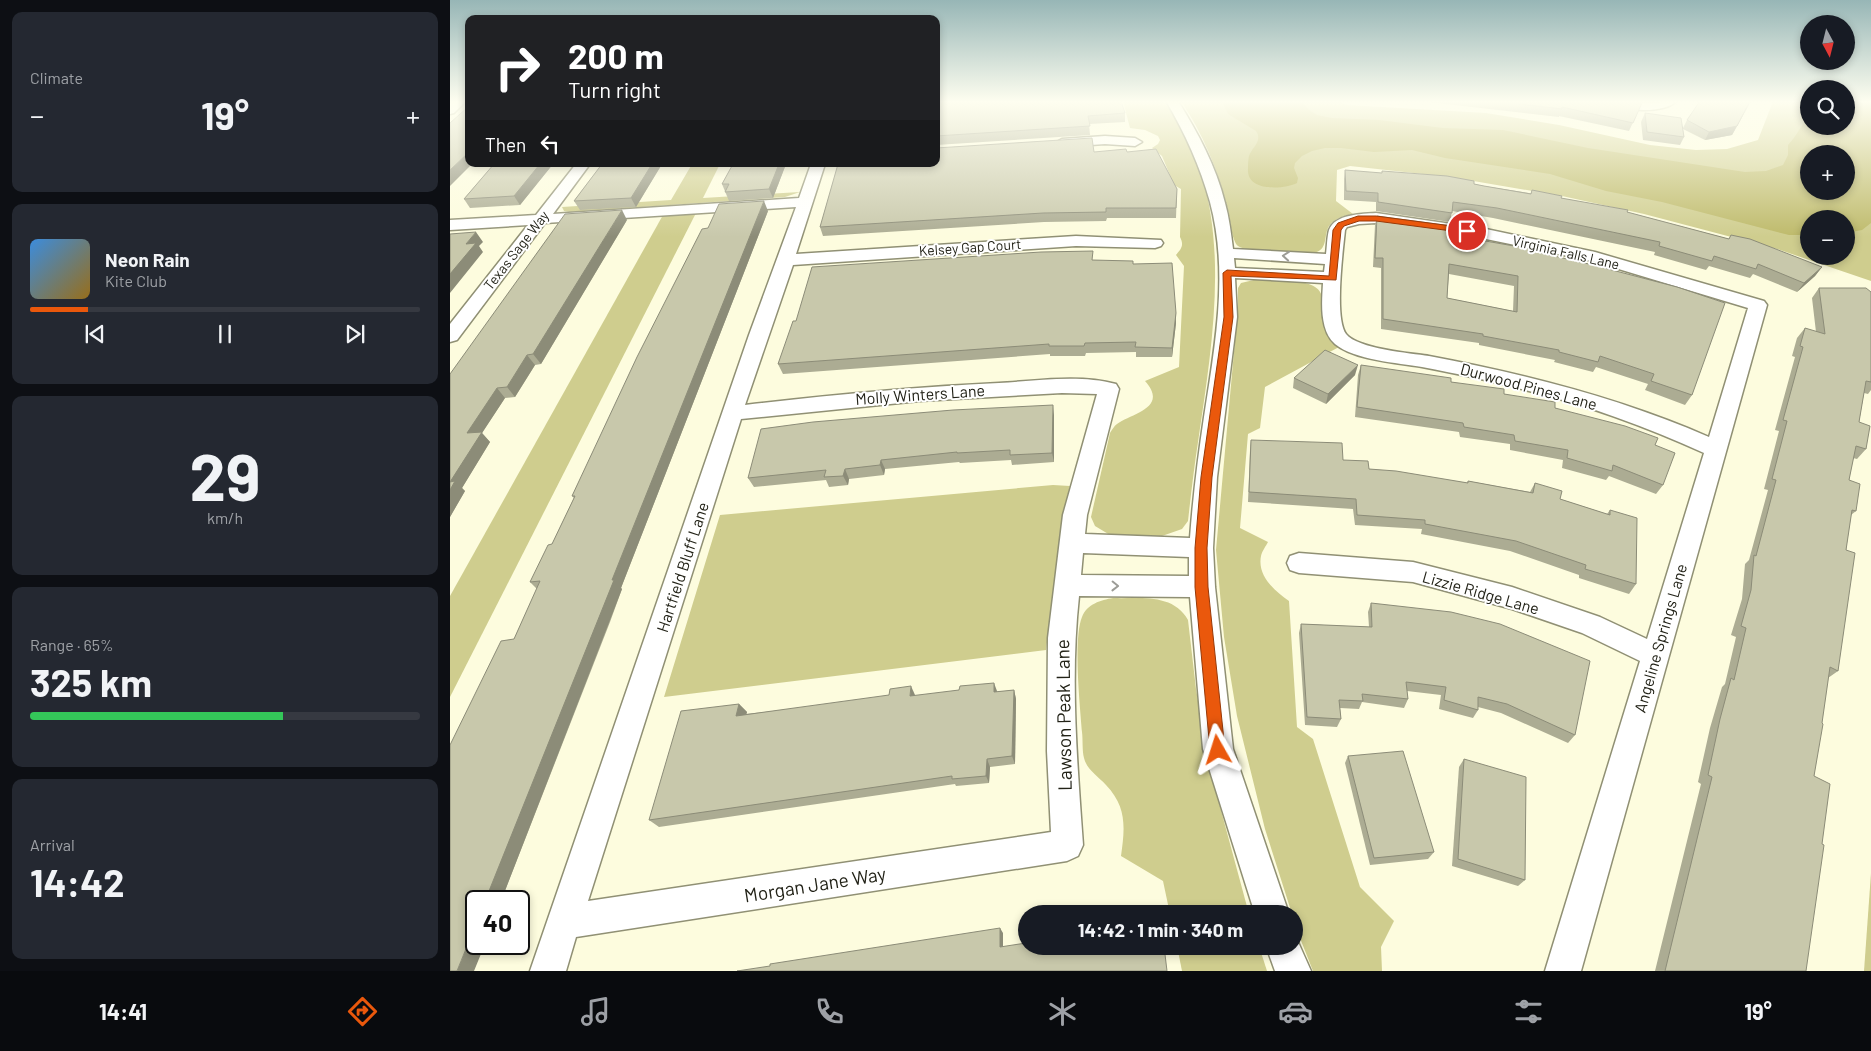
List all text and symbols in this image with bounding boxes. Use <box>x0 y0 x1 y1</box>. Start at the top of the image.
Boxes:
north arrow <box>1800 15 1855 70</box>
map controls <box>1800 15 1855 265</box>
text: 200 m <box>568 34 664 76</box>
icon: right <box>485 35 550 100</box>
text: Climate <box>30 68 83 87</box>
text: Turn right <box>568 76 661 102</box>
button: search <box>1800 80 1855 135</box>
text: 19° <box>201 92 249 138</box>
text: − <box>30 98 44 132</box>
text: + <box>406 98 420 132</box>
icon: left <box>536 130 564 158</box>
text: Then <box>485 133 526 156</box>
button: + <box>1800 145 1855 200</box>
street label: Texas Sage Way <box>480 207 553 293</box>
pin <box>1446 210 1488 252</box>
button: − <box>1800 210 1855 265</box>
icon: arrive <box>1453 217 1481 245</box>
street label: Virginia Falls Lane <box>1511 231 1621 273</box>
street label: Kelsey Gap Court <box>918 235 1022 259</box>
text: Neon Rain <box>105 248 190 271</box>
one-way arrow <box>1282 251 1290 262</box>
text: Kite Club <box>105 271 167 290</box>
icon: previous <box>81 320 109 348</box>
icon: pause <box>211 320 239 348</box>
icon: next <box>341 320 369 348</box>
street label: Durwood Pines Lane <box>1459 359 1599 413</box>
street label: Molly Winters Lane <box>855 380 985 408</box>
text: 29 <box>190 436 260 514</box>
street label: Hartfield Bluff Lane <box>652 500 712 634</box>
text: km/h <box>207 508 243 527</box>
street label: Angeline Springs Lane <box>1630 561 1690 715</box>
street label: Lizzie Ridge Lane <box>1421 566 1541 618</box>
one-way arrow <box>1111 581 1119 591</box>
text: Range · 65% <box>30 635 113 654</box>
street label: Lawson Peak Lane <box>1050 639 1076 791</box>
text: 325 km <box>30 659 152 705</box>
position arrow <box>1191 723 1243 775</box>
text: Arrival <box>30 835 75 854</box>
text: 14:42 <box>30 859 125 905</box>
street label: Morgan Jane Way <box>742 861 888 907</box>
speed limit sign: 40 <box>465 890 530 955</box>
text: 14:42 · 1 min · 340 m <box>1078 918 1243 941</box>
icon: directions <box>345 994 380 1029</box>
icon: music <box>578 994 613 1029</box>
icon: phone <box>812 994 847 1029</box>
icon: climate <box>1045 994 1080 1029</box>
icon: car <box>1278 994 1313 1029</box>
icon: filters <box>1511 994 1546 1029</box>
text: 14:41 <box>99 998 147 1024</box>
text: 19° <box>1744 998 1772 1024</box>

